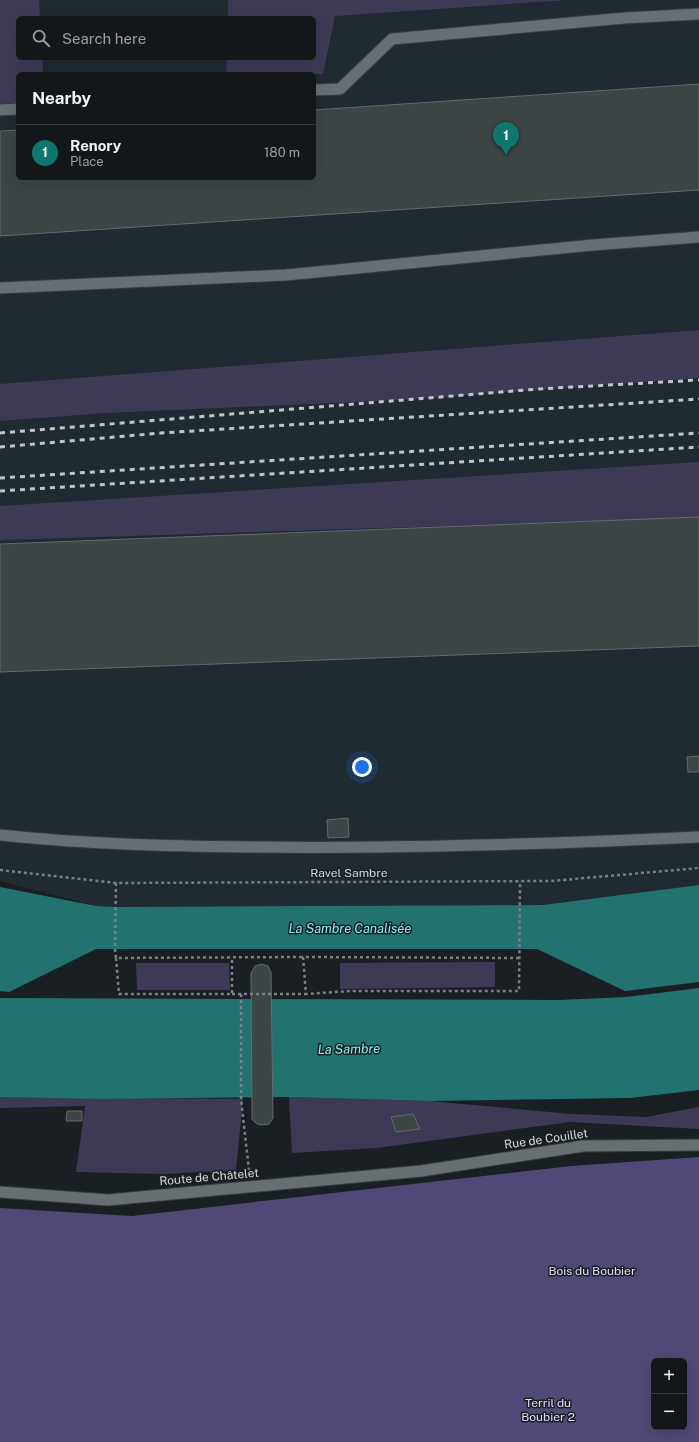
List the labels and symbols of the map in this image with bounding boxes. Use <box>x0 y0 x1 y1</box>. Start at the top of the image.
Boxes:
pin: 1 <box>493 122 519 155</box>
your location <box>352 757 372 777</box>
street label: Ravel Sambre <box>310 866 388 880</box>
water label: La Sambre Canalisée <box>289 921 411 936</box>
water label: La Sambre <box>318 1041 380 1057</box>
street label: Rue de Couillet <box>503 1126 589 1152</box>
street label: Route de Châtelet <box>159 1166 260 1188</box>
park label: Bois du Boubier <box>548 1264 636 1278</box>
park label: Terril du Boubier 2 <box>521 1396 575 1424</box>

